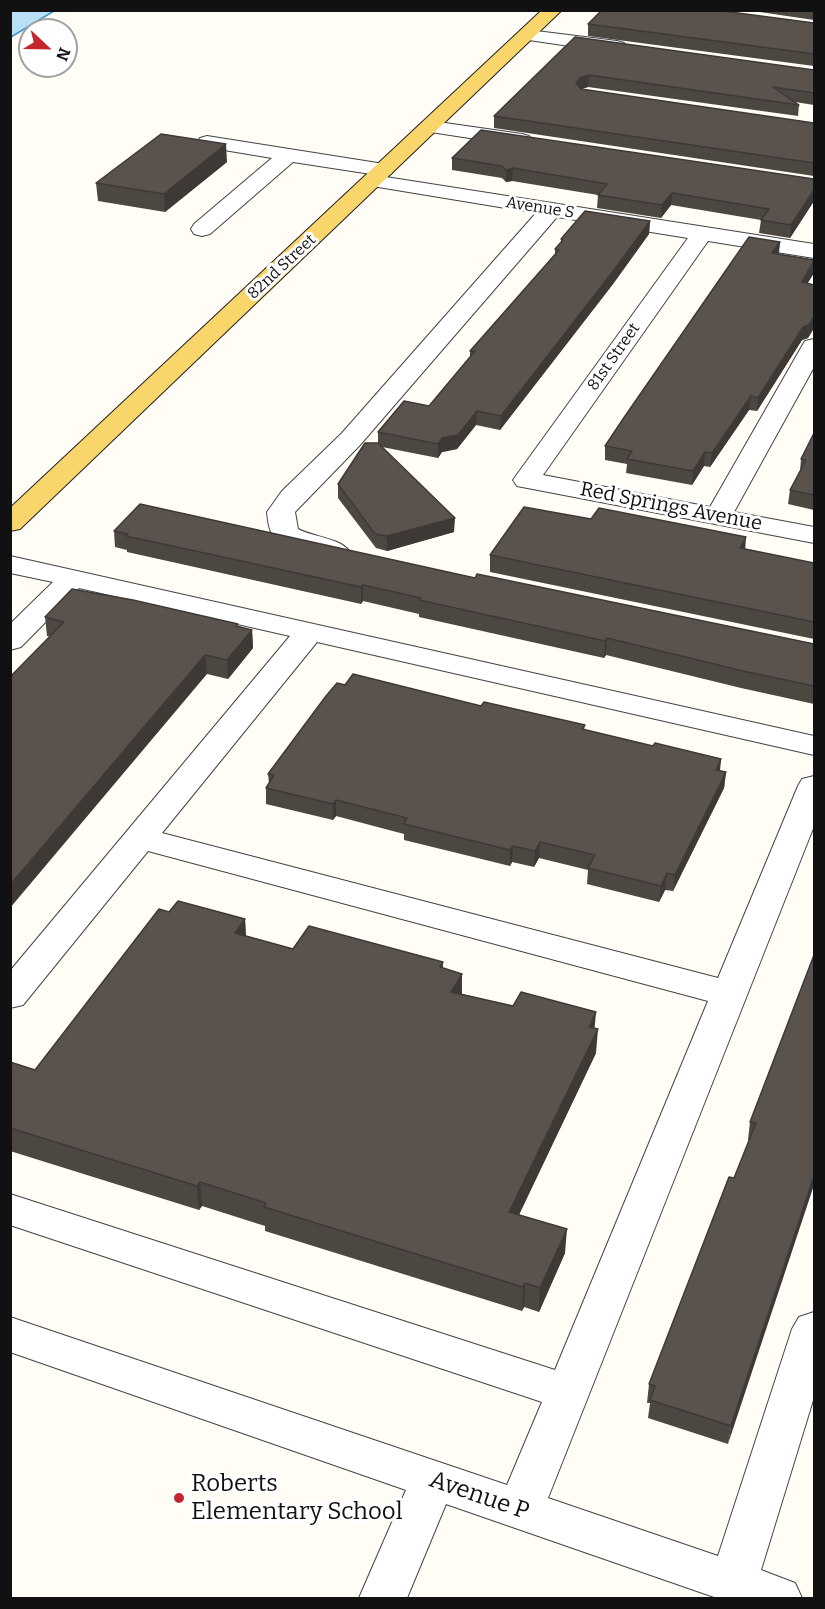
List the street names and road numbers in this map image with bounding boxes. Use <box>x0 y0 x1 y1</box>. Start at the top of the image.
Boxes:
street label: Avenue S <box>504 193 576 223</box>
street label: 82nd Street <box>244 231 320 303</box>
street label: 81st Street <box>584 320 644 394</box>
street label: Red Springs Avenue <box>578 478 764 536</box>
street label: Avenue P <box>425 1466 533 1526</box>

